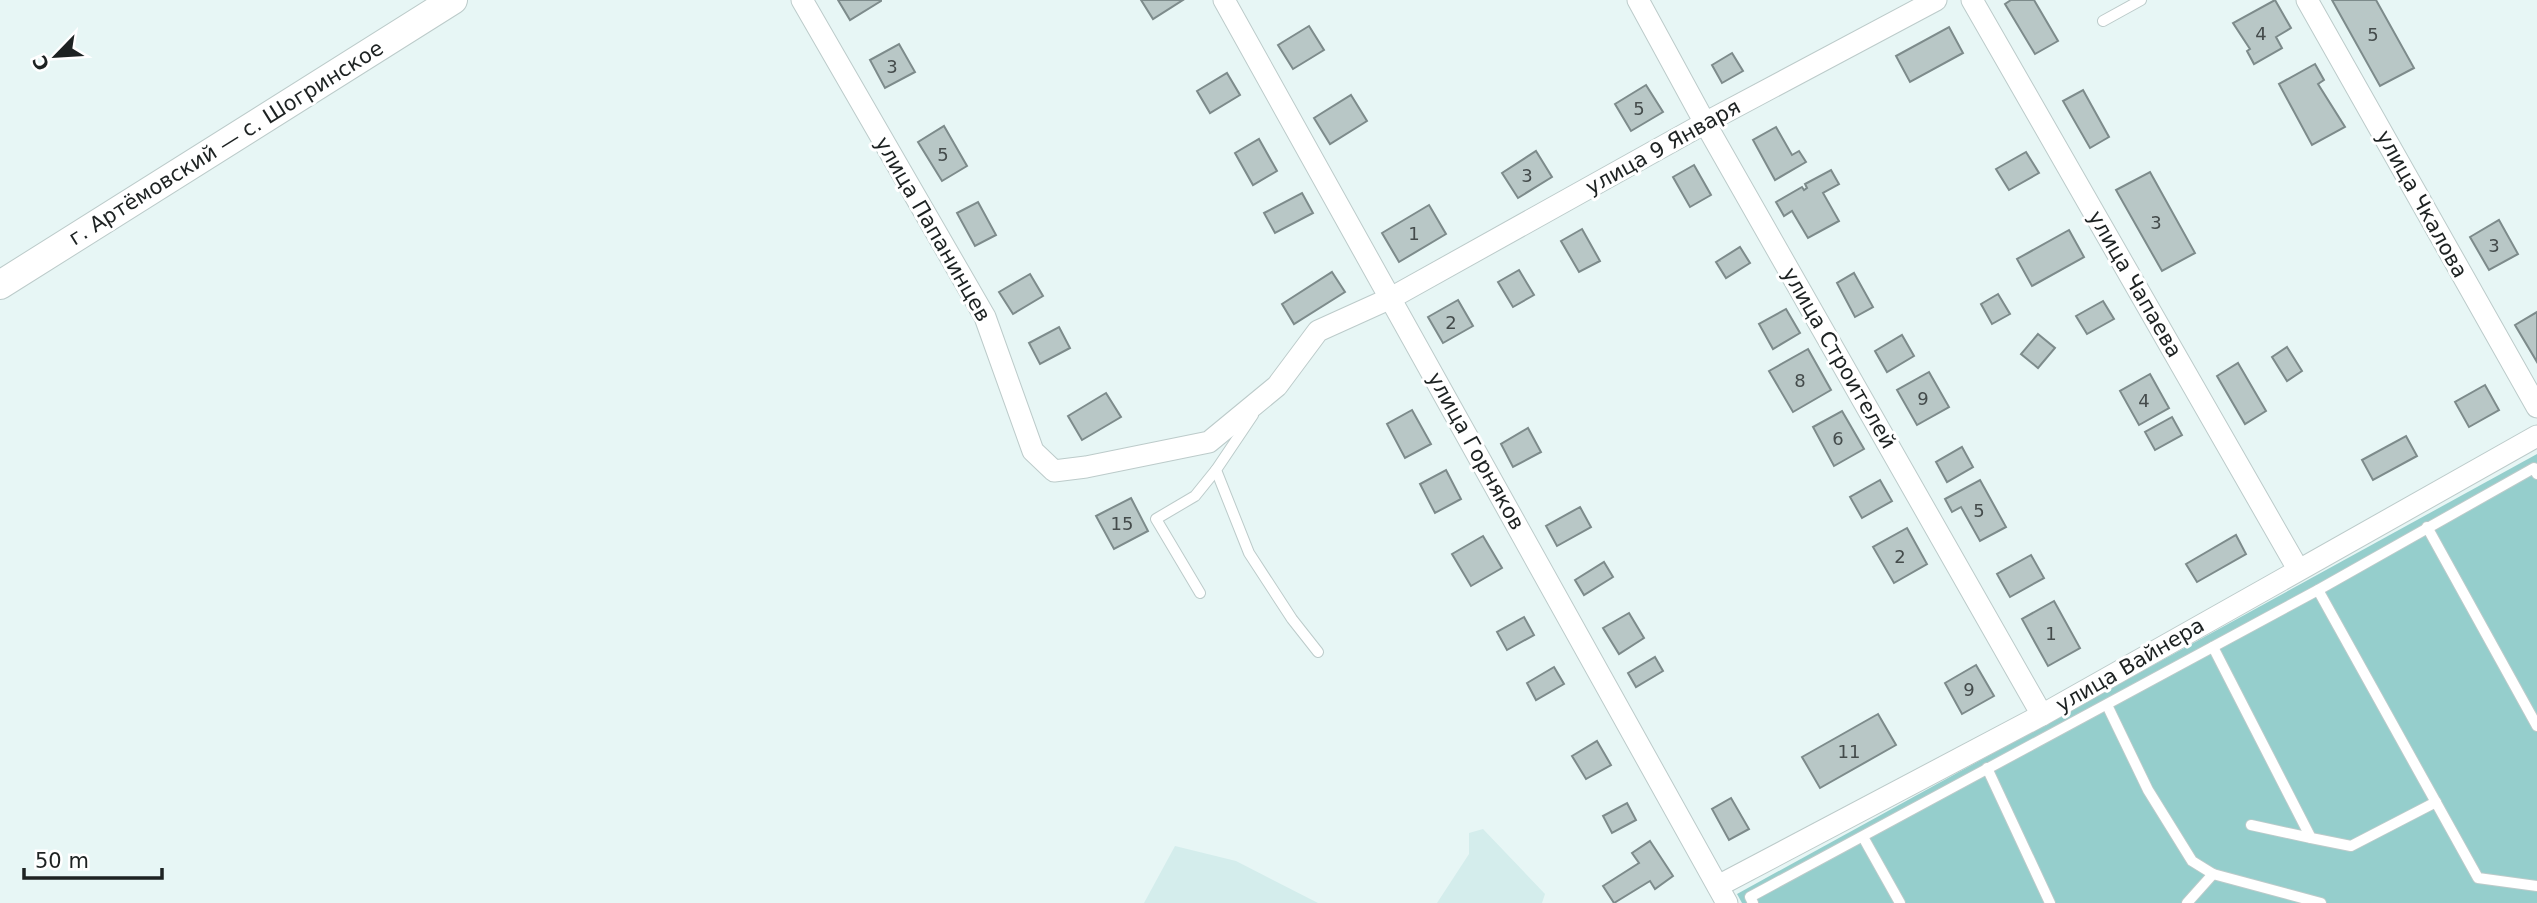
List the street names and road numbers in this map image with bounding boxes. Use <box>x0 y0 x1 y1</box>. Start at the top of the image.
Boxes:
street label: г. Артёмовский — с. Шогринское <box>64 36 388 250</box>
street label: улица 9 Января <box>1582 95 1744 199</box>
street label: улица Чкалова <box>2372 126 2472 282</box>
street label: улица Папанинцев <box>870 132 996 326</box>
street label: улица Чапаева <box>2083 206 2187 362</box>
street label: улица Строителей <box>1777 263 1901 453</box>
street label: улица Горняков <box>1423 368 1529 534</box>
street label: улица Вайнера <box>2052 613 2208 717</box>

